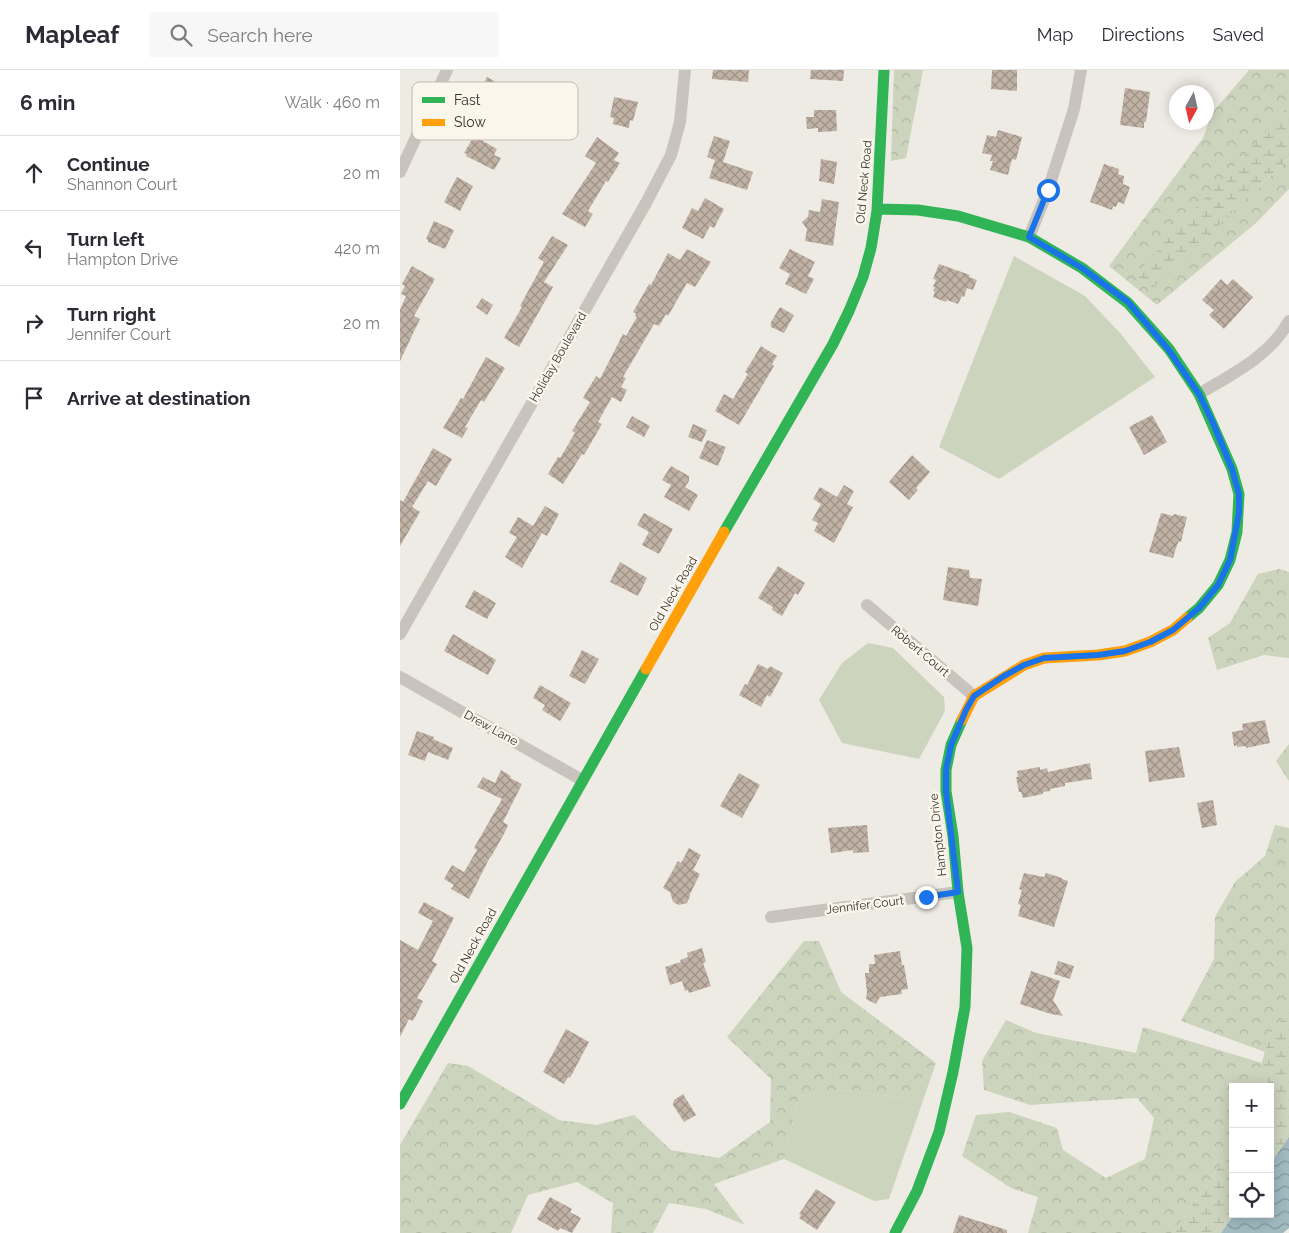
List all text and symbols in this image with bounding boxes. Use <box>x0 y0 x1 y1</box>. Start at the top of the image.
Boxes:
search box <box>149 12 499 57</box>
text: Mapleaf <box>25 20 119 49</box>
icon: search <box>167 21 195 49</box>
text: Search here <box>207 24 313 46</box>
text: Map <box>1037 24 1073 45</box>
text: Directions <box>1101 24 1185 45</box>
text: Saved <box>1213 24 1264 45</box>
legend <box>412 82 578 140</box>
north arrow <box>1169 85 1214 130</box>
text: 6 min <box>20 90 75 115</box>
text: Fast <box>454 92 481 108</box>
text: Walk · 460 m <box>284 93 380 112</box>
text: Slow <box>454 114 486 130</box>
street label: Old Neck Road <box>853 140 875 224</box>
text: Continue <box>67 153 150 175</box>
icon: ahead <box>20 159 48 187</box>
text: 20 m <box>343 164 380 183</box>
text: Shannon Court <box>67 175 177 194</box>
route start <box>1037 179 1060 202</box>
text: Turn left <box>67 228 144 250</box>
icon: left <box>20 234 48 262</box>
text: 420 m <box>334 239 380 258</box>
text: Hampton Drive <box>67 250 178 269</box>
text: Turn right <box>67 303 156 325</box>
icon: right <box>20 309 48 337</box>
street label: Holiday Boulevard <box>527 310 589 404</box>
text: 20 m <box>343 314 380 333</box>
text: Jennifer Court <box>67 325 171 344</box>
icon: arrive <box>20 384 48 412</box>
text: Arrive at destination <box>67 387 251 409</box>
street label: Old Neck Road <box>646 554 700 634</box>
street label: Robert Court <box>888 623 952 679</box>
street label: Drew Lane <box>462 707 520 749</box>
street label: Hampton Drive <box>927 793 949 877</box>
route end <box>915 886 938 909</box>
street label: Jennifer Court <box>826 893 904 917</box>
street label: Old Neck Road <box>447 906 499 986</box>
map controls <box>1229 1083 1274 1218</box>
button: + <box>1229 1083 1274 1128</box>
button: − <box>1229 1128 1274 1173</box>
button: locate <box>1229 1173 1274 1218</box>

